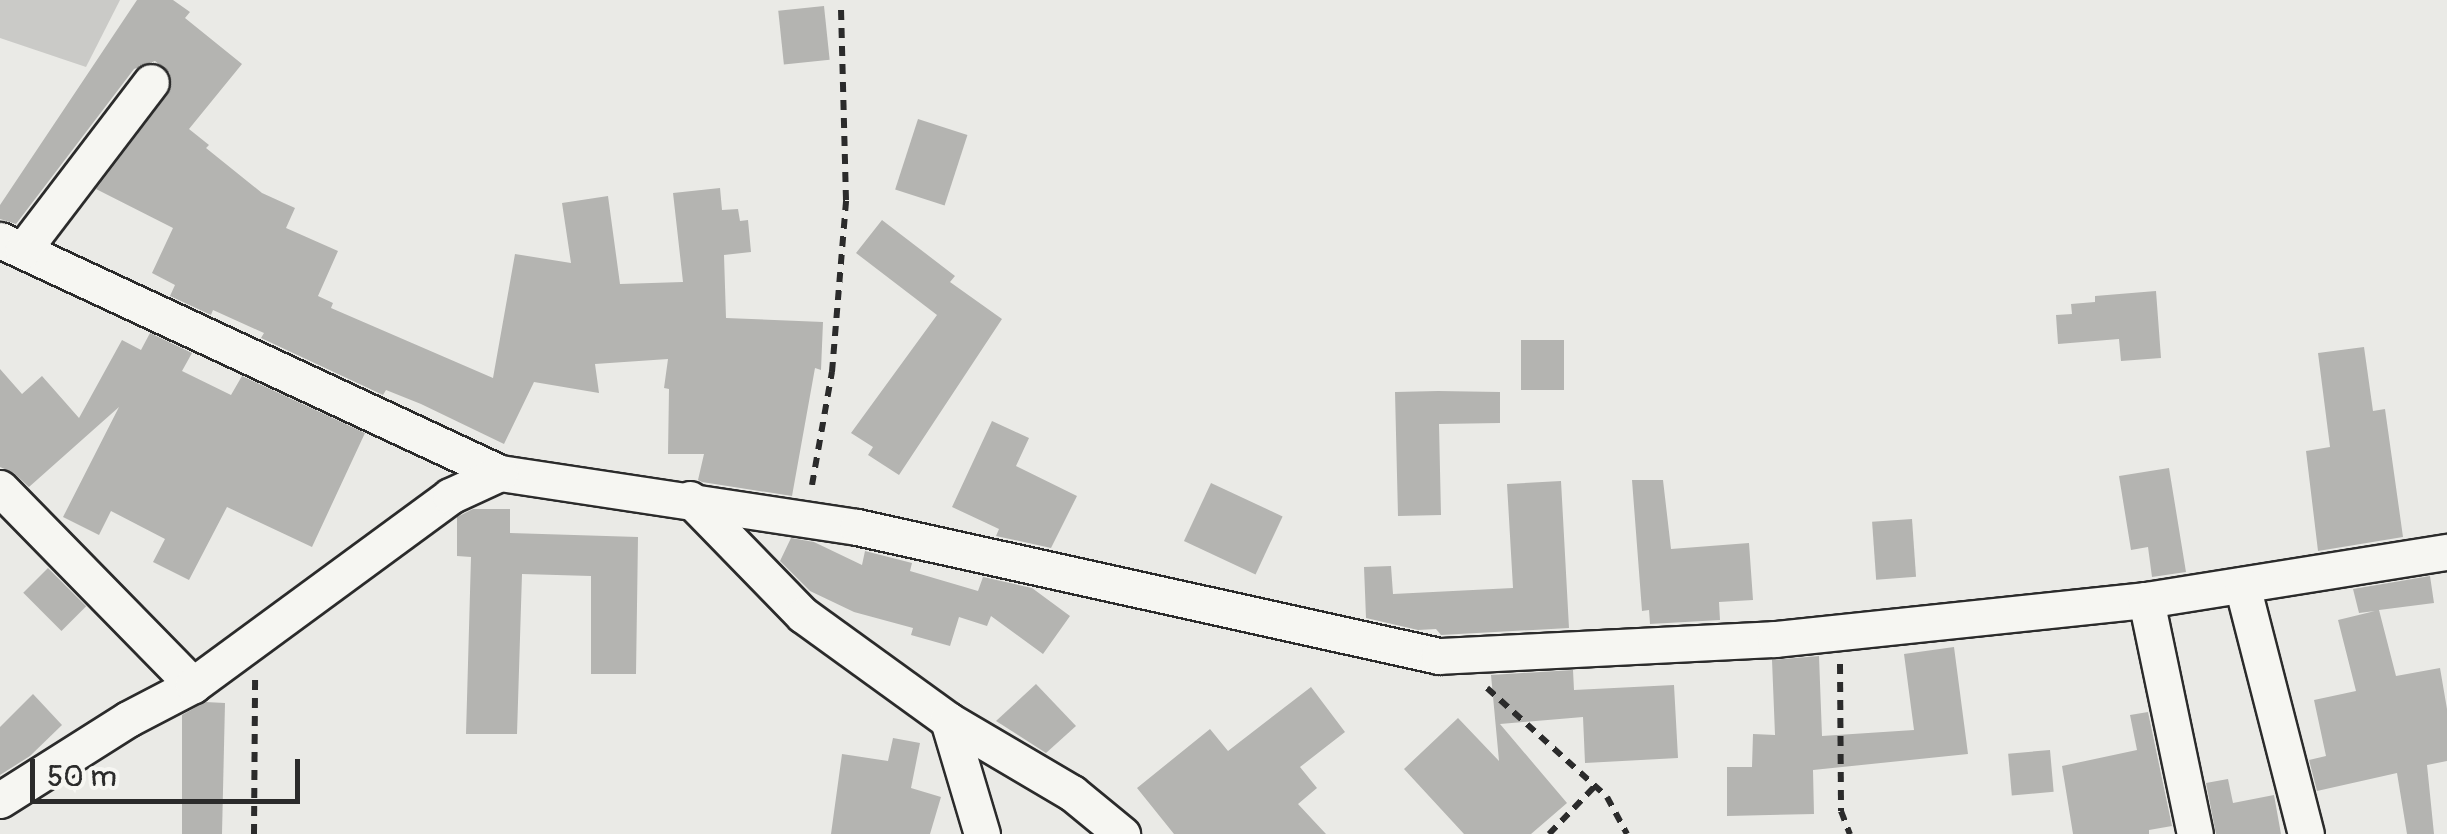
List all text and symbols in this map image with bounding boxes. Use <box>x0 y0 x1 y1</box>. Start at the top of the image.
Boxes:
scale bar <box>35 739 305 801</box>
text: 50 m <box>47 758 117 795</box>

